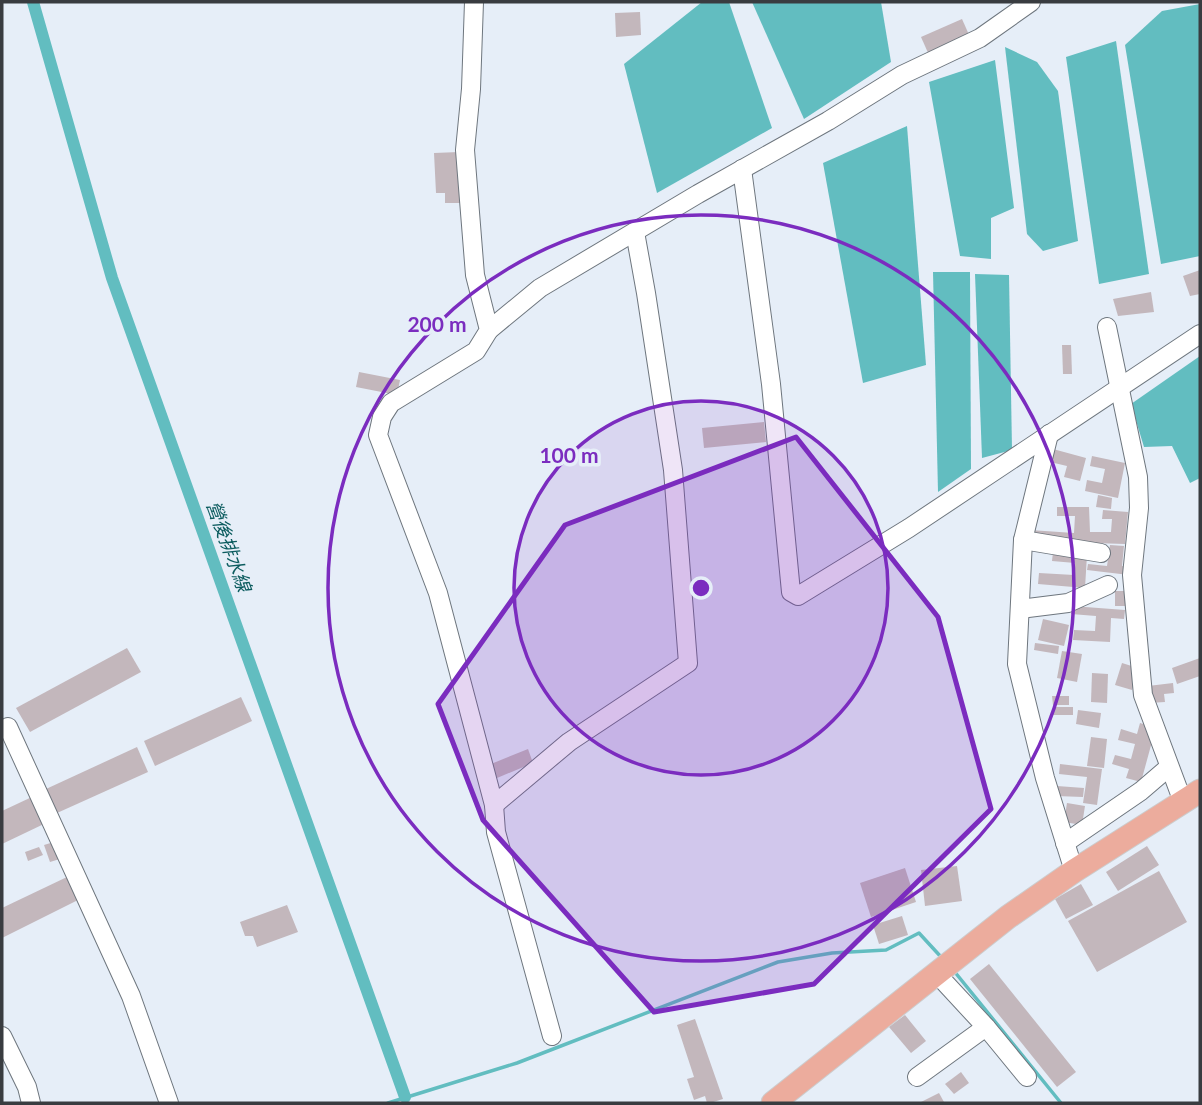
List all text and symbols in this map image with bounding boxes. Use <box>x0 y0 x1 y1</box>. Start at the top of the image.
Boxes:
text: 200 m <box>407 311 467 336</box>
text: 100 m <box>539 442 599 467</box>
water label: 營後排水線 <box>202 497 257 596</box>
centre of rings <box>689 576 713 600</box>

